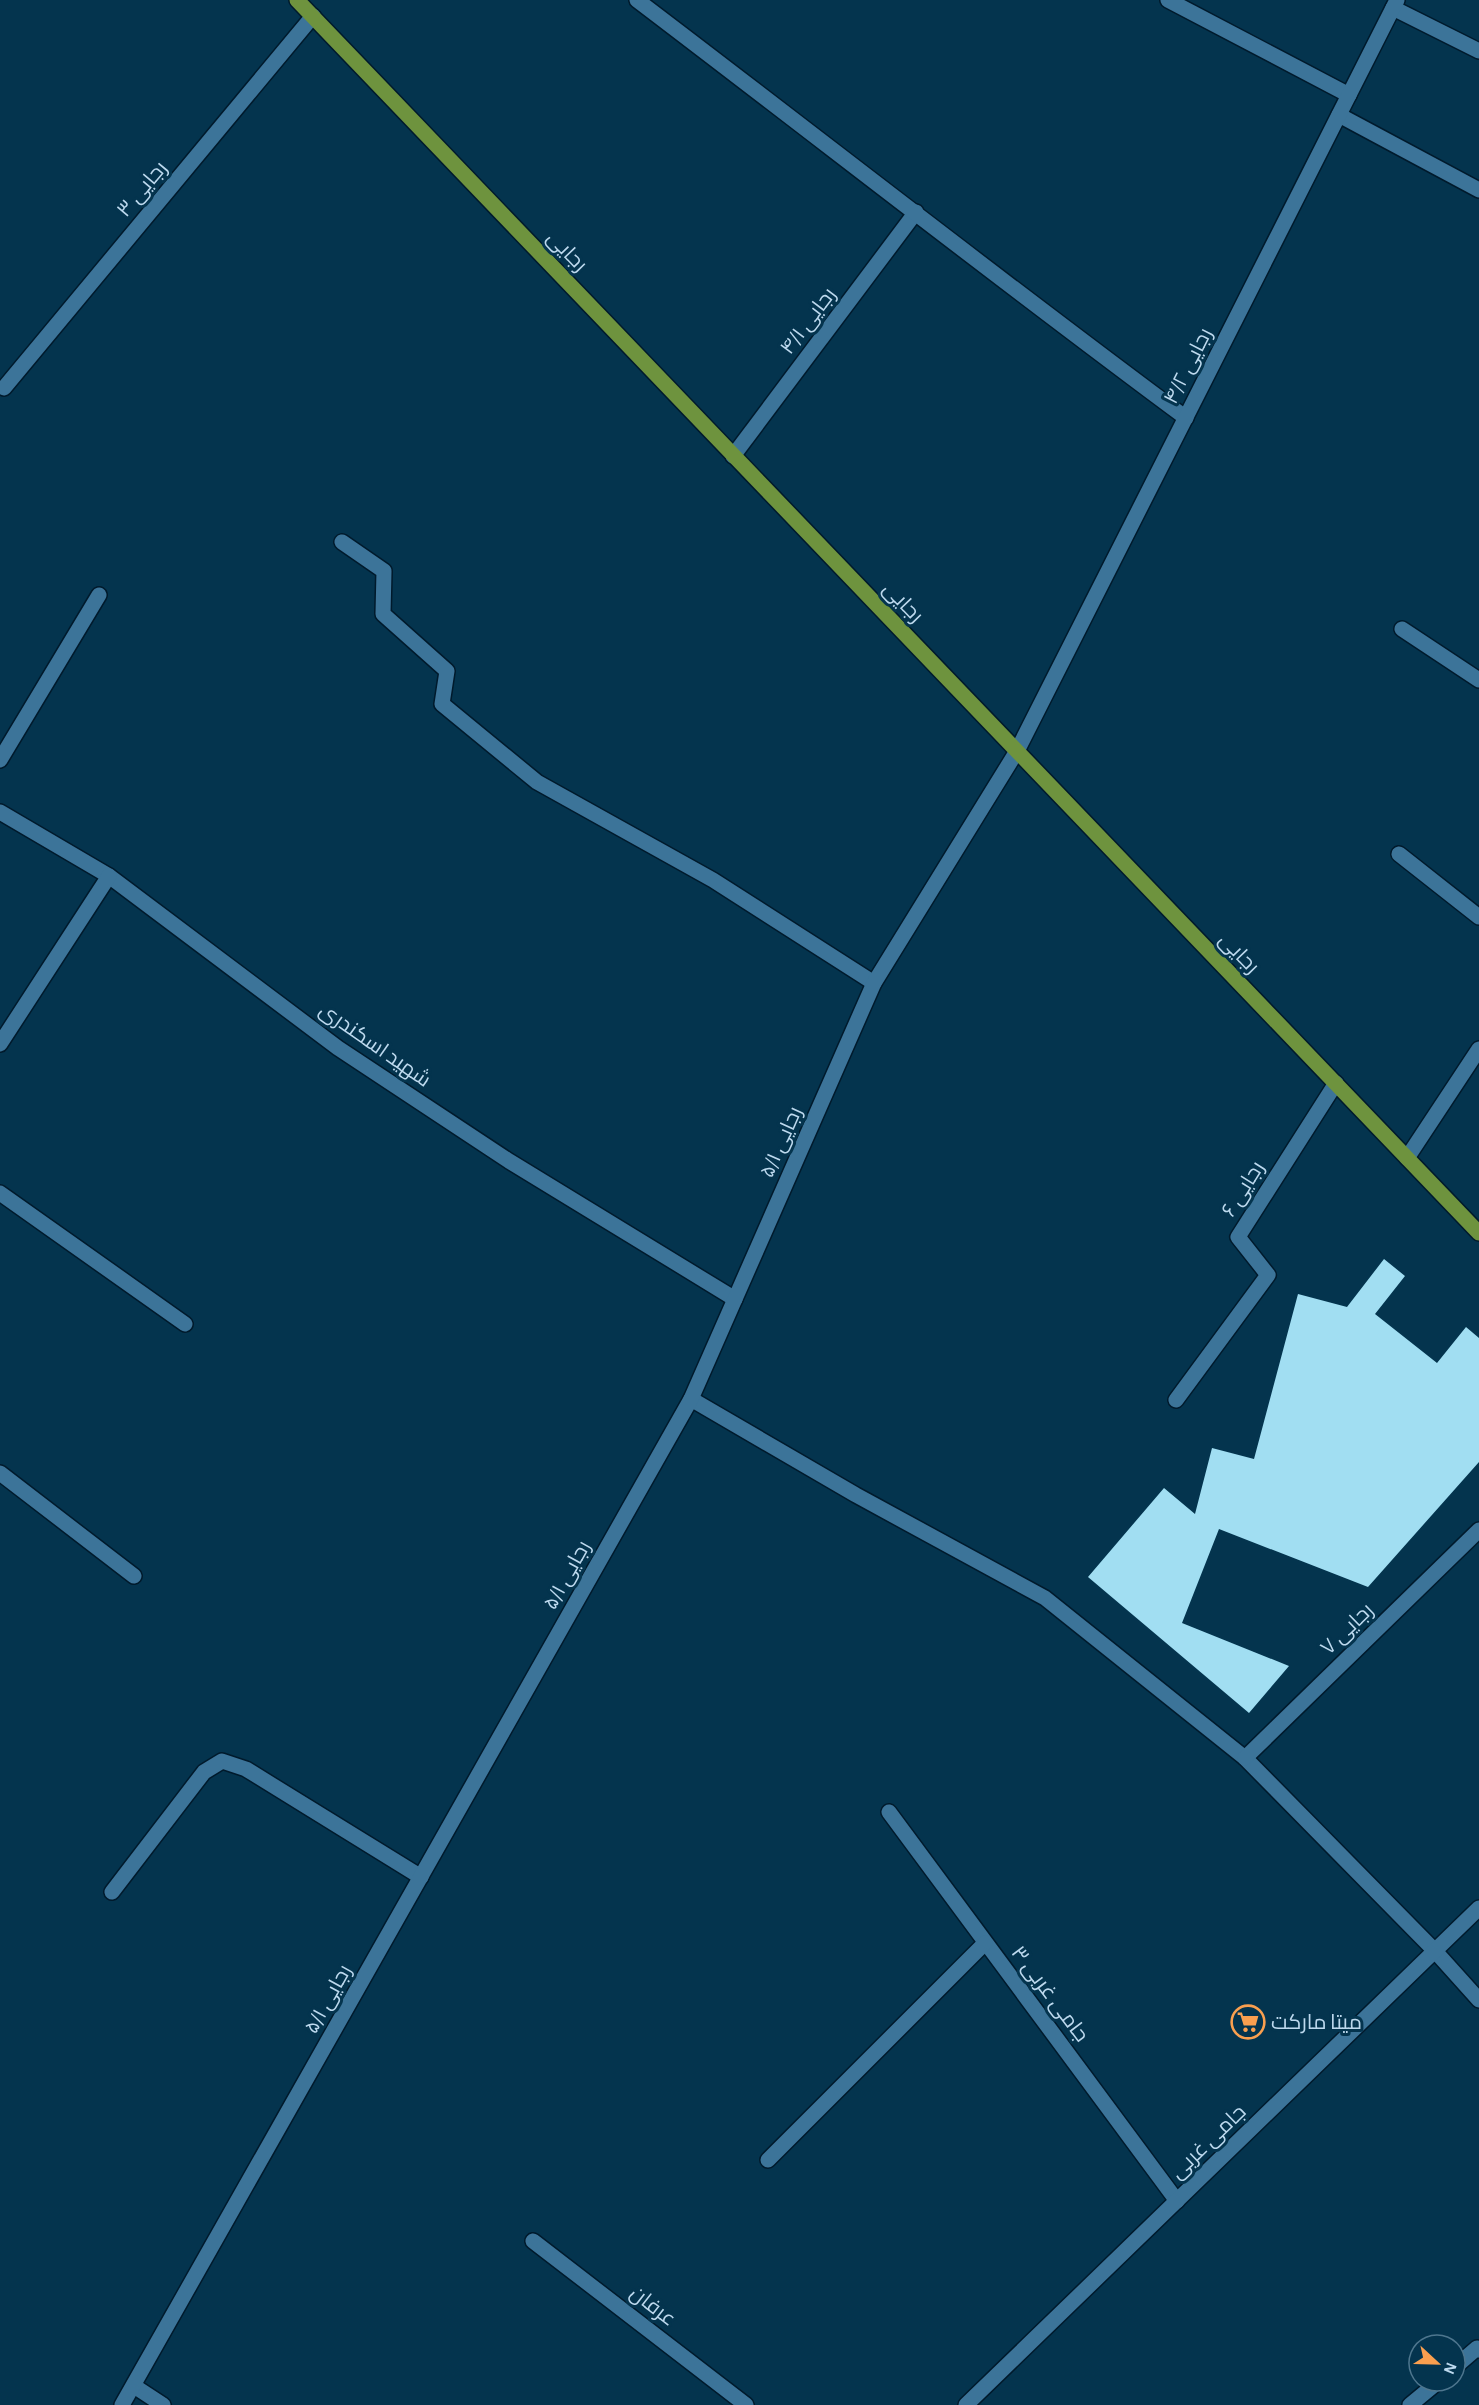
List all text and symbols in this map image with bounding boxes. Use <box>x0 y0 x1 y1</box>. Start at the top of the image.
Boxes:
street label: رجایی ۳ <box>113 157 173 222</box>
street label: رجایی <box>541 227 591 277</box>
street label: رجایی ۴/۱ <box>776 284 841 359</box>
street label: رجایی ۴/۲ <box>1160 325 1218 408</box>
street label: رجایی <box>877 578 927 628</box>
street label: رجایی <box>1213 929 1263 979</box>
street label: شهید اسکندری <box>314 999 435 1093</box>
street label: رجایی ۵/۱ <box>756 1103 808 1181</box>
street label: رجایی ۶ <box>1218 1158 1270 1222</box>
street label: رجایی ۵/۱ <box>540 1537 596 1614</box>
street label: رجایی ۷ <box>1317 1599 1379 1660</box>
street label: جامی غربی ۳ <box>1006 1942 1093 2047</box>
street label: رجایی ۵/۱ <box>301 1961 357 2038</box>
supermarket icon: ميتا ماركت <box>1230 2004 1266 2040</box>
place label: ميتا ماركت <box>1271 2012 1362 2034</box>
street label: جامی غربی <box>1166 2101 1251 2184</box>
street label: عرفان <box>625 2282 680 2332</box>
north arrow <box>1407 2333 1467 2393</box>
text: N <box>1440 2360 1459 2376</box>

